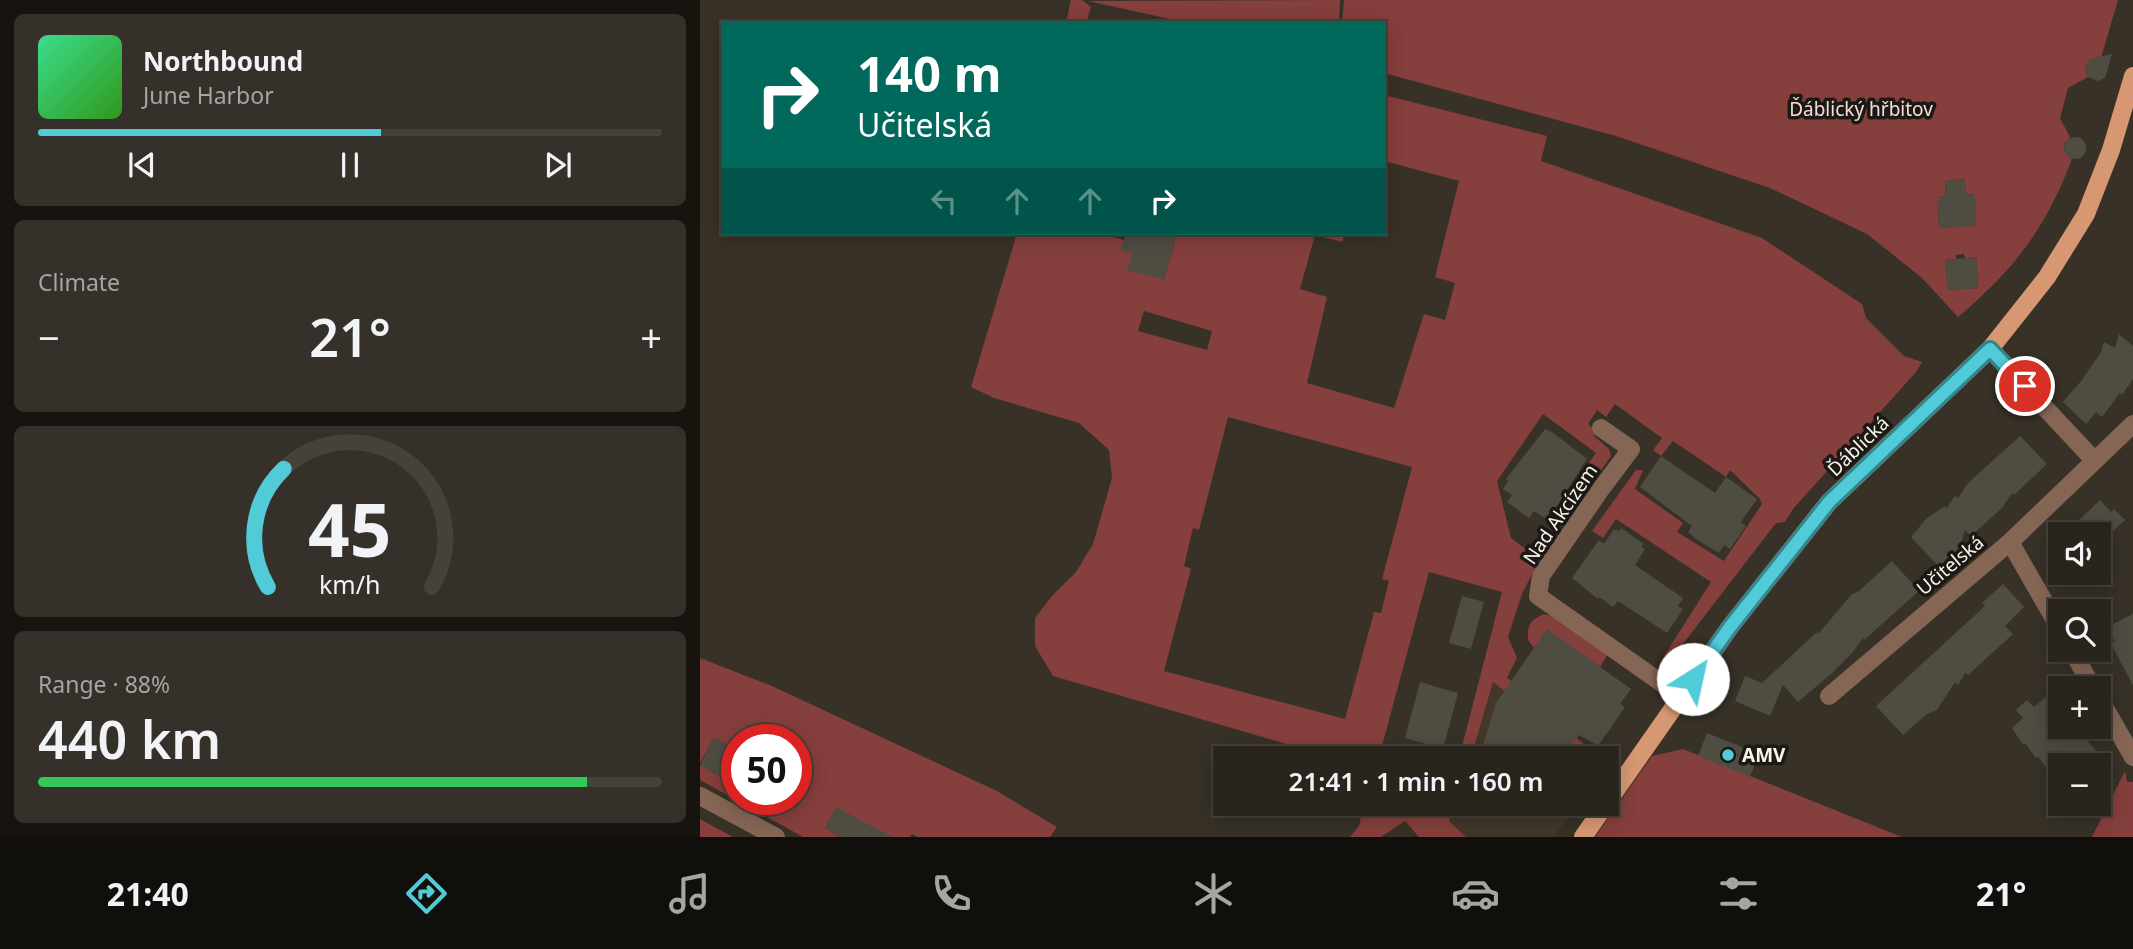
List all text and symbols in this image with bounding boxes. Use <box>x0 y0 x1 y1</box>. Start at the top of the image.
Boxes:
text: 140 m <box>857 40 1002 106</box>
text: Northbound <box>143 43 303 79</box>
icon: right <box>742 49 833 140</box>
text: June Harbor <box>143 79 274 111</box>
park label: Ďáblický hřbitov <box>1789 96 1933 122</box>
text: Učitelská <box>857 103 992 146</box>
icon: previous <box>123 146 161 184</box>
icon: pause <box>331 146 369 184</box>
icon: next <box>539 146 577 184</box>
icon: left <box>925 182 963 220</box>
icon: ahead <box>998 182 1036 220</box>
icon: ahead <box>1071 182 1109 220</box>
icon: right <box>1144 182 1182 220</box>
text: Climate <box>38 266 120 298</box>
text: 21° <box>309 301 391 372</box>
text: − <box>38 311 60 363</box>
text: + <box>640 311 662 363</box>
pin <box>1995 356 2055 416</box>
icon: arrive <box>2006 367 2044 405</box>
street label: Ďáblická <box>1822 410 1894 482</box>
street label: Nad Akcízem <box>1517 459 1603 569</box>
text: 45 <box>308 480 392 579</box>
map controls <box>2048 522 2111 816</box>
button: sound <box>2048 522 2111 585</box>
street label: Učitelská <box>1911 529 1989 601</box>
text: km/h <box>319 567 381 601</box>
button: search <box>2048 599 2111 662</box>
position arrow <box>1656 642 1730 716</box>
text: Range · 88% <box>38 668 170 700</box>
button: + <box>2048 676 2111 739</box>
text: 440 km <box>38 703 221 774</box>
speed limit sign: 50 <box>721 724 812 815</box>
place label: AMV <box>1742 742 1786 768</box>
marker: AMV <box>1720 747 1736 763</box>
button: − <box>2048 753 2111 816</box>
text: 21:41 · 1 min · 160 m <box>1289 763 1543 799</box>
icon: directions <box>402 869 451 918</box>
icon: music <box>665 869 714 918</box>
icon: phone <box>927 869 976 918</box>
icon: climate <box>1189 869 1238 918</box>
icon: car <box>1451 869 1500 918</box>
icon: filters <box>1714 869 1763 918</box>
text: 21:40 <box>107 872 189 915</box>
text: 21° <box>1976 872 2026 915</box>

